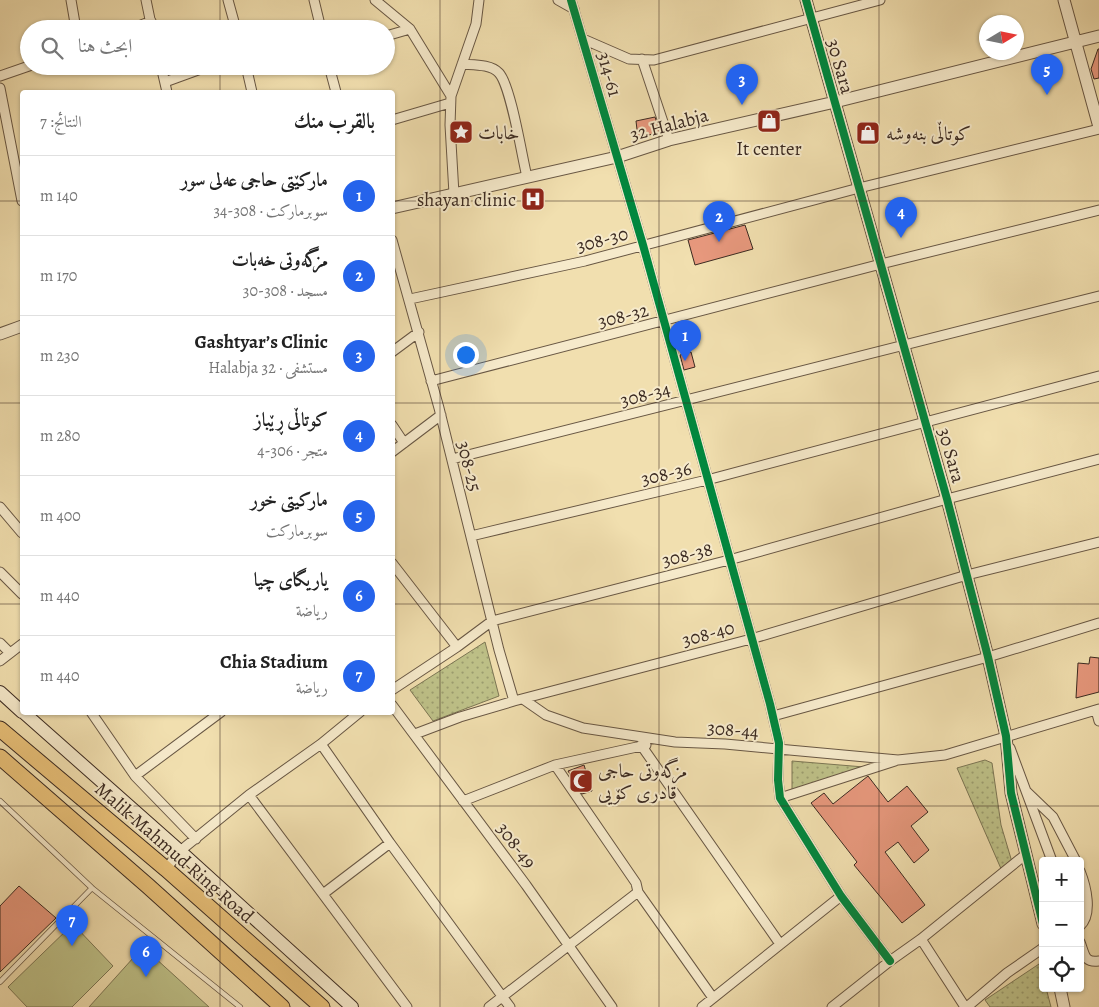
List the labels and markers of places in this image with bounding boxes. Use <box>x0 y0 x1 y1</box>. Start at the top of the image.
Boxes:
pin: 5 <box>1031 54 1063 95</box>
pin: 3 <box>726 64 758 105</box>
shop icon: It center <box>756 108 782 134</box>
place icon: خابات <box>448 119 474 145</box>
place label: خابات <box>478 120 519 146</box>
shop icon: کوتاڵی بنەوشە <box>855 120 881 146</box>
place label: کوتاڵی بنەوشە <box>886 121 971 147</box>
place label: It center <box>736 136 802 162</box>
hospital icon: shayan clinic <box>520 186 546 212</box>
place label: shayan clinic <box>417 187 516 213</box>
pin: 4 <box>885 197 917 238</box>
pin: 2 <box>703 201 735 242</box>
pin: 1 <box>669 320 701 361</box>
place label: مزگەوتی حاجی قادری کۆیی <box>598 757 687 806</box>
mosque icon: مزگەوتی حاجی قادری کۆیی <box>568 768 594 794</box>
pin: 7 <box>56 905 88 946</box>
pin: 6 <box>130 936 162 977</box>

